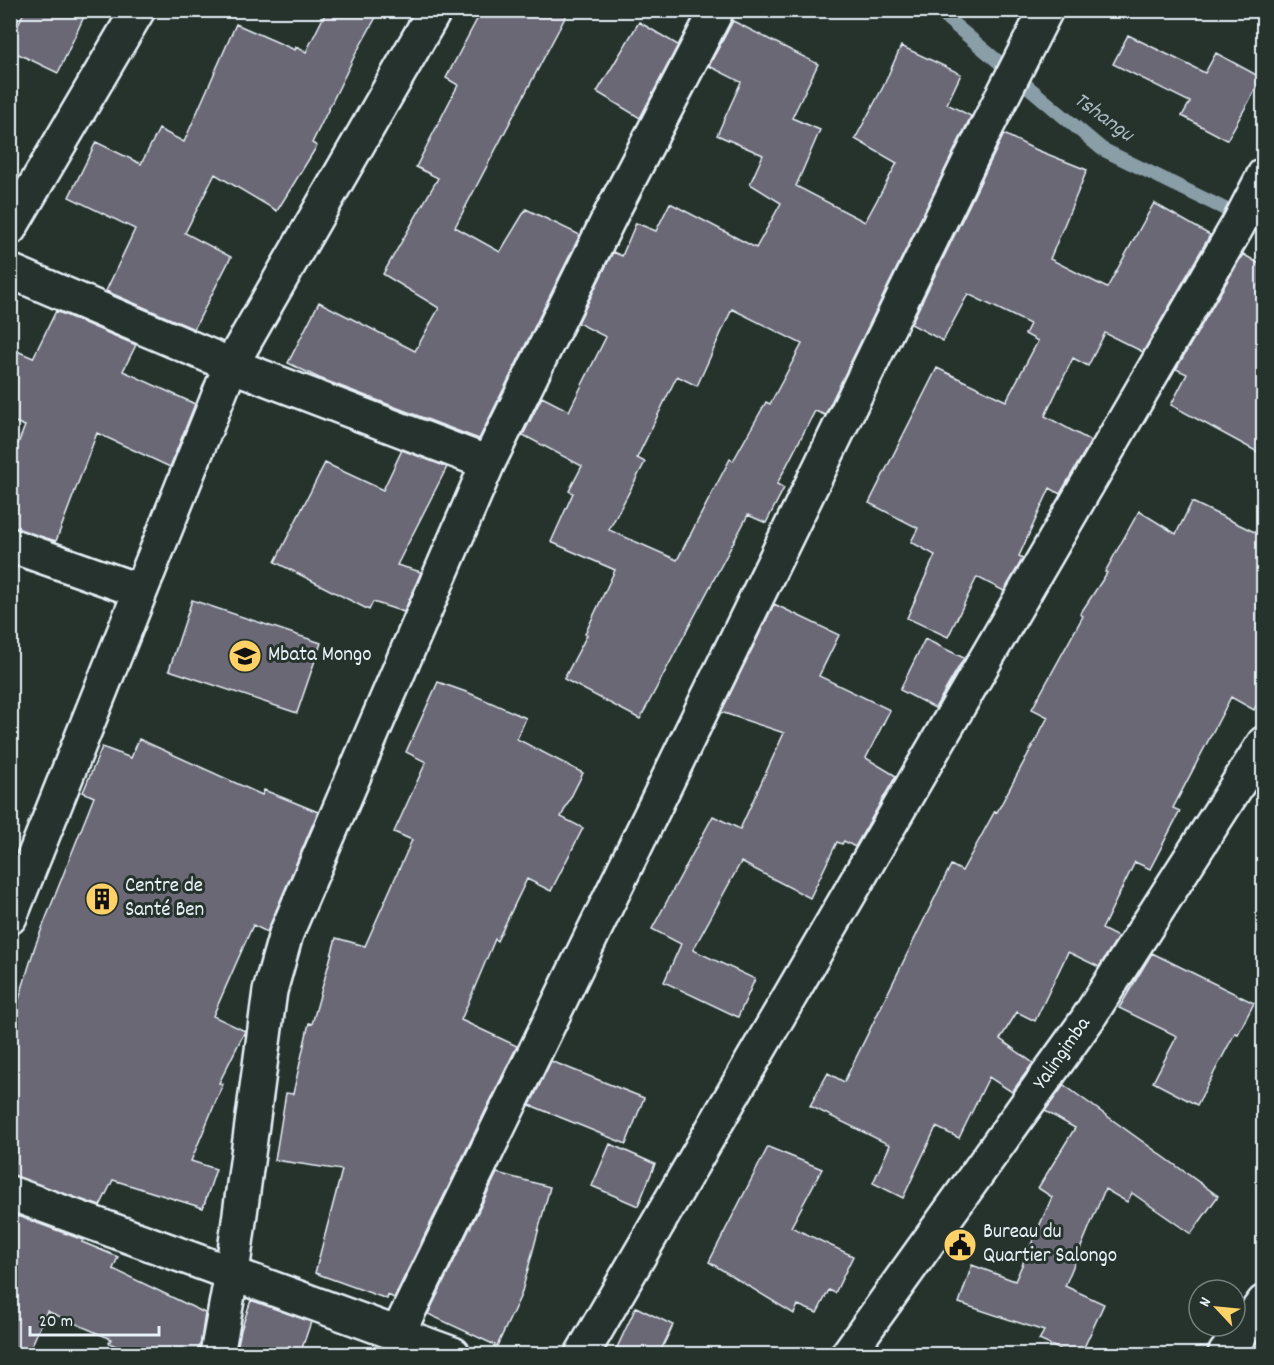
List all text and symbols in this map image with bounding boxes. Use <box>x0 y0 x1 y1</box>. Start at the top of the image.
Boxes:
water label: Tshangu <box>1066 86 1141 151</box>
school or university icon: Mbata Mongo <box>227 638 263 674</box>
place label: Mbata Mongo <box>268 641 372 671</box>
place label: Centre de Santé Ben <box>125 872 204 926</box>
building icon: Centre de Santé Ben <box>84 881 120 917</box>
street label: Yalingimba <box>1027 1011 1100 1096</box>
place label: Bureau du Quartier Salongo <box>983 1218 1117 1272</box>
public building icon: Bureau du Quartier Salongo <box>942 1227 978 1263</box>
north arrow <box>1187 1278 1247 1338</box>
text: N <box>1194 1294 1218 1311</box>
scale bar <box>30 1299 159 1337</box>
text: 20 m <box>39 1310 73 1335</box>

